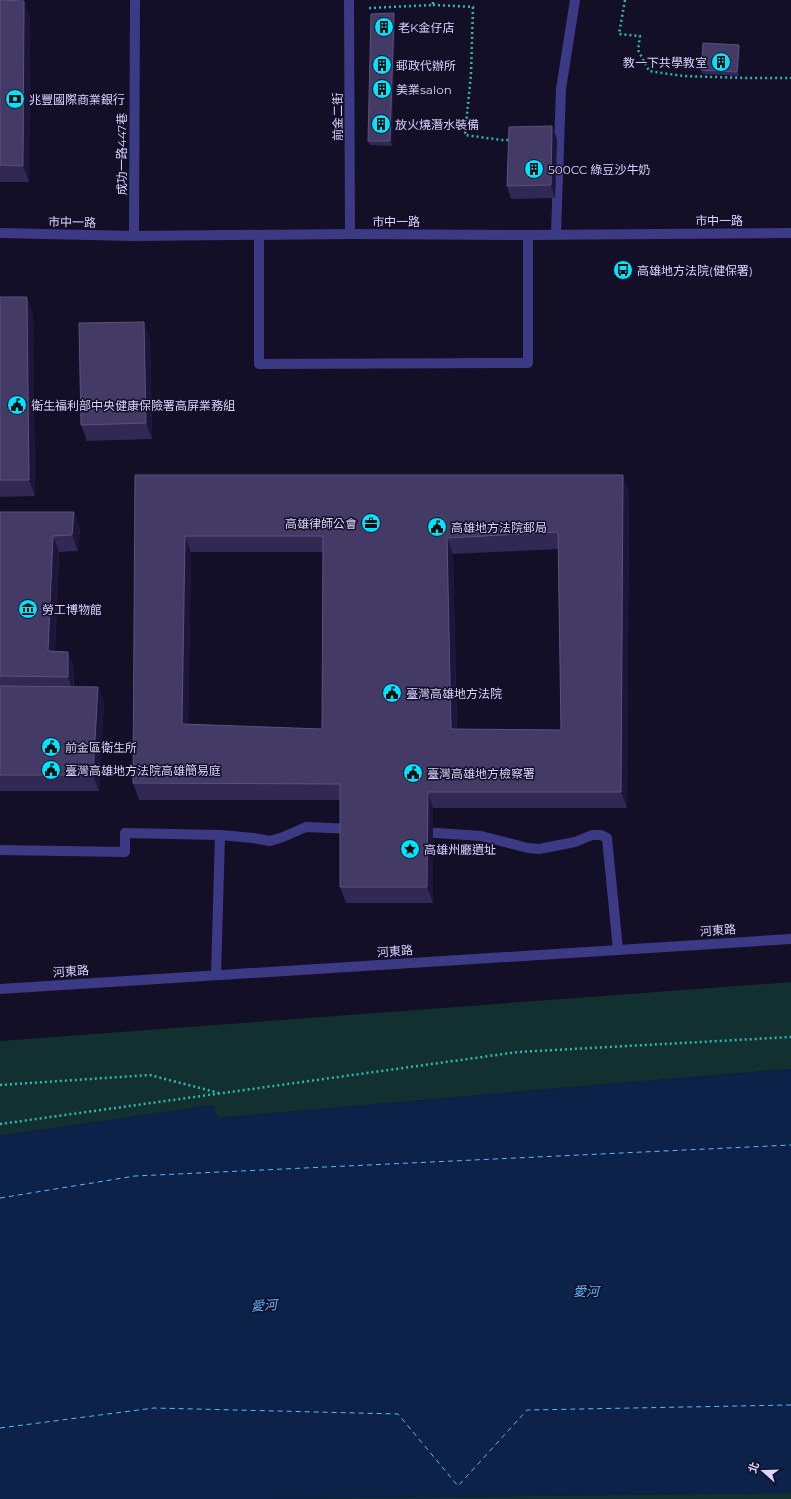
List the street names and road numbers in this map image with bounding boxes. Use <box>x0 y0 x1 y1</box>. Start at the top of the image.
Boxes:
street label: 前金二街 <box>330 93 345 141</box>
street label: 成功一路447巷 <box>114 113 129 195</box>
street label: 市中一路 <box>695 213 743 228</box>
street label: 市中一路 <box>48 214 96 230</box>
street label: 市中一路 <box>372 214 420 229</box>
street label: 河東路 <box>700 921 736 939</box>
street label: 河東路 <box>377 942 413 960</box>
street label: 河東路 <box>53 962 89 980</box>

